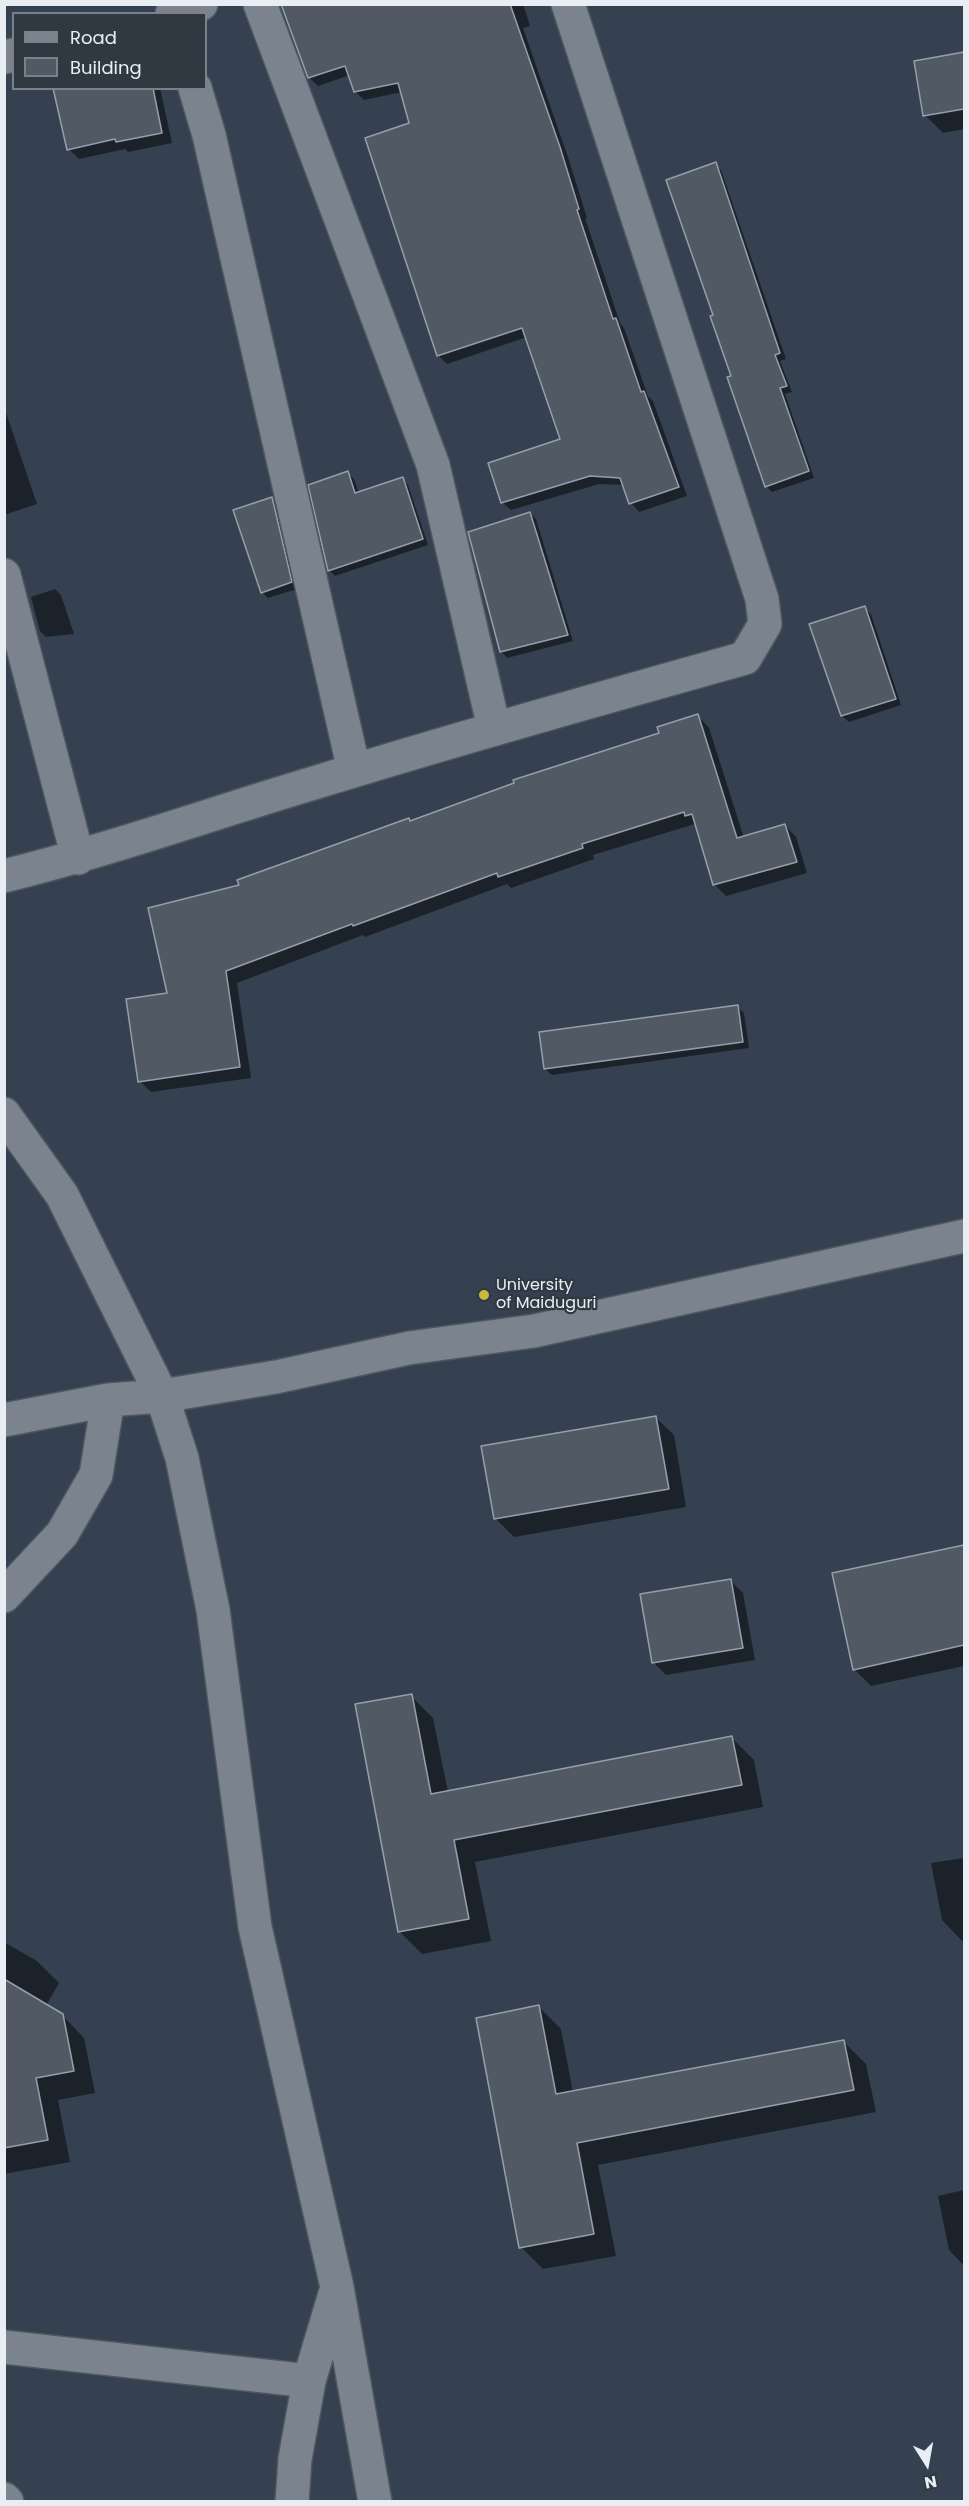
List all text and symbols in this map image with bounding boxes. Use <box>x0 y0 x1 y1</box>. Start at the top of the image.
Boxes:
legend <box>12 12 207 90</box>
text: Road <box>70 25 117 50</box>
text: Building <box>70 55 142 80</box>
place label: University of Maiduguri <box>496 1276 596 1314</box>
marker: University of Maiduguri <box>477 1288 491 1302</box>
north arrow <box>897 2434 957 2494</box>
text: N <box>922 2470 939 2495</box>

